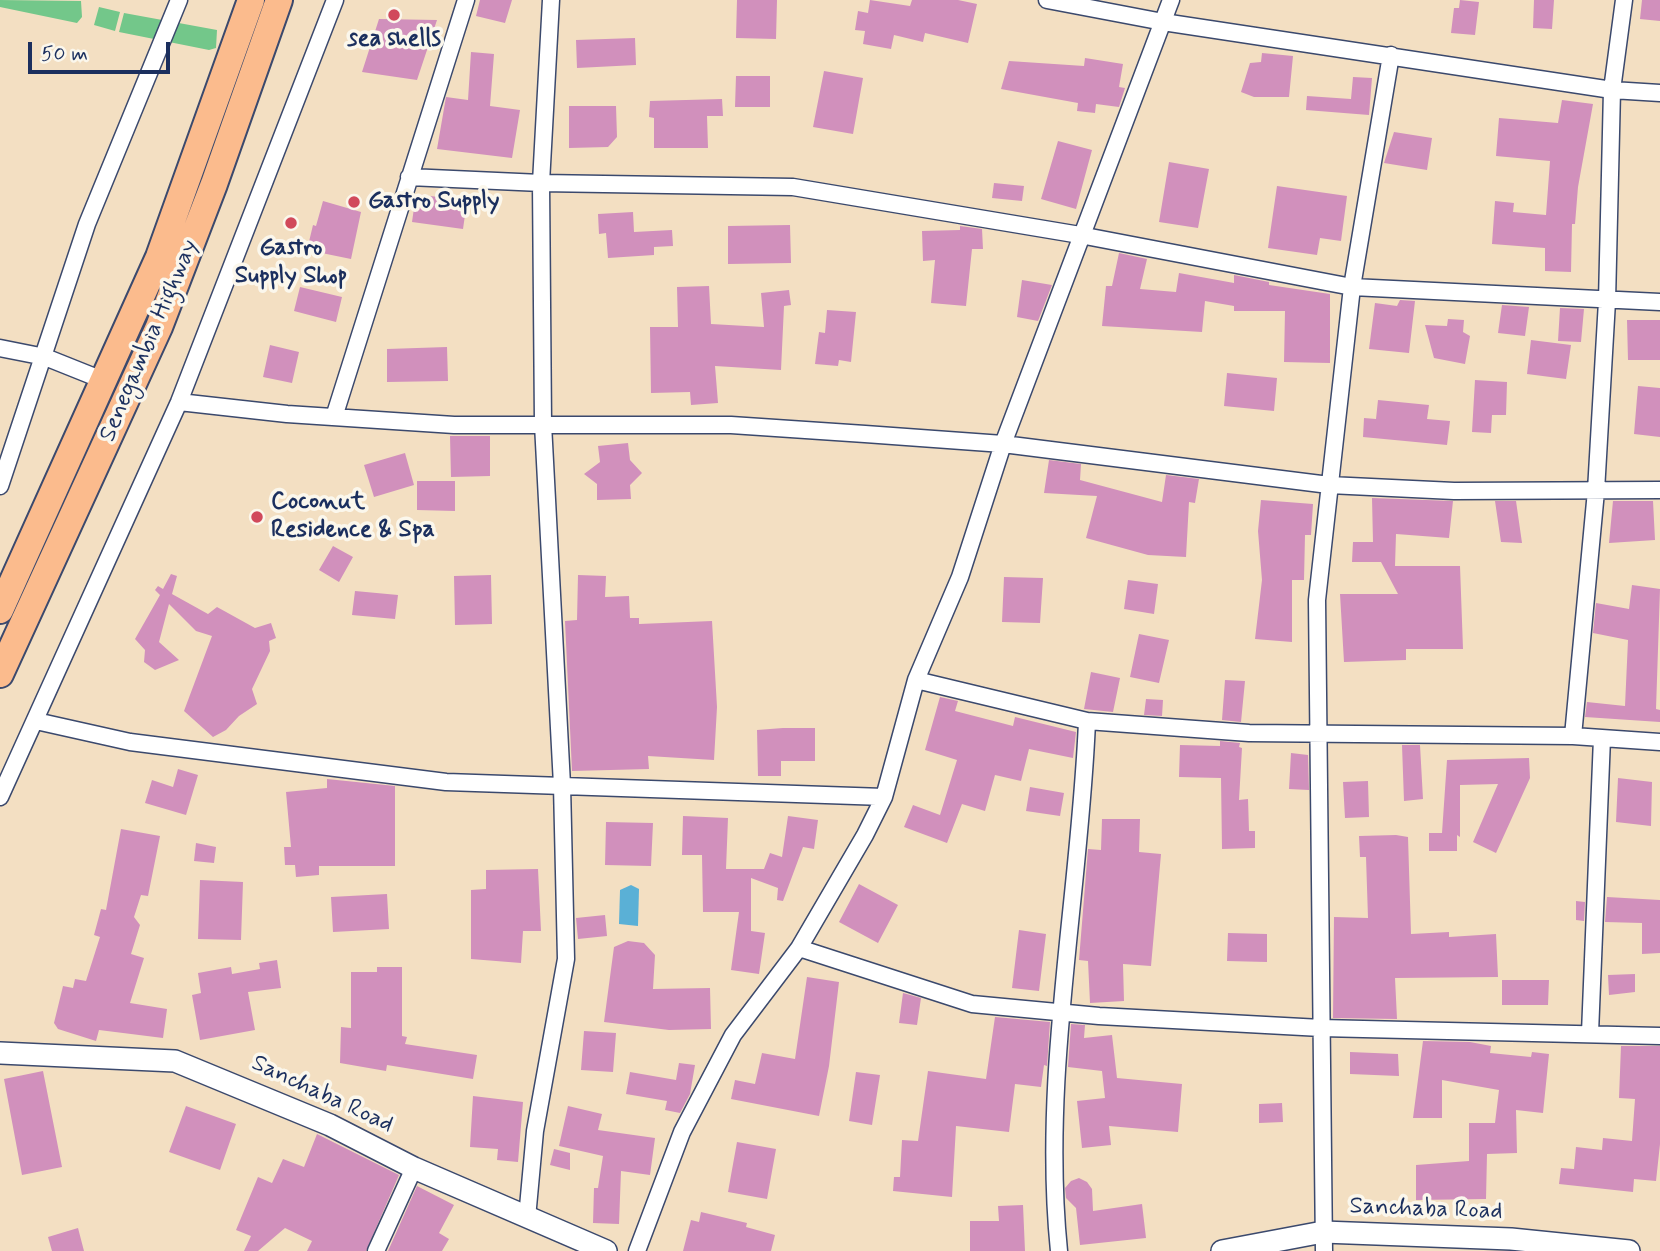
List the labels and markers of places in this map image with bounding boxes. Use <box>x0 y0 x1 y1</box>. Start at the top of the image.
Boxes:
marker: sea shells <box>386 7 402 23</box>
place label: sea shells <box>347 26 441 54</box>
place label: Gastro Supply <box>368 188 499 216</box>
marker: Gastro Supply <box>346 194 362 210</box>
marker: Gastro Supply Shop <box>283 215 299 231</box>
place label: Gastro Supply Shop <box>235 235 347 291</box>
place label: Coconut Residence & Spa <box>271 489 435 545</box>
marker: Coconut Residence & Spa <box>249 509 265 525</box>

